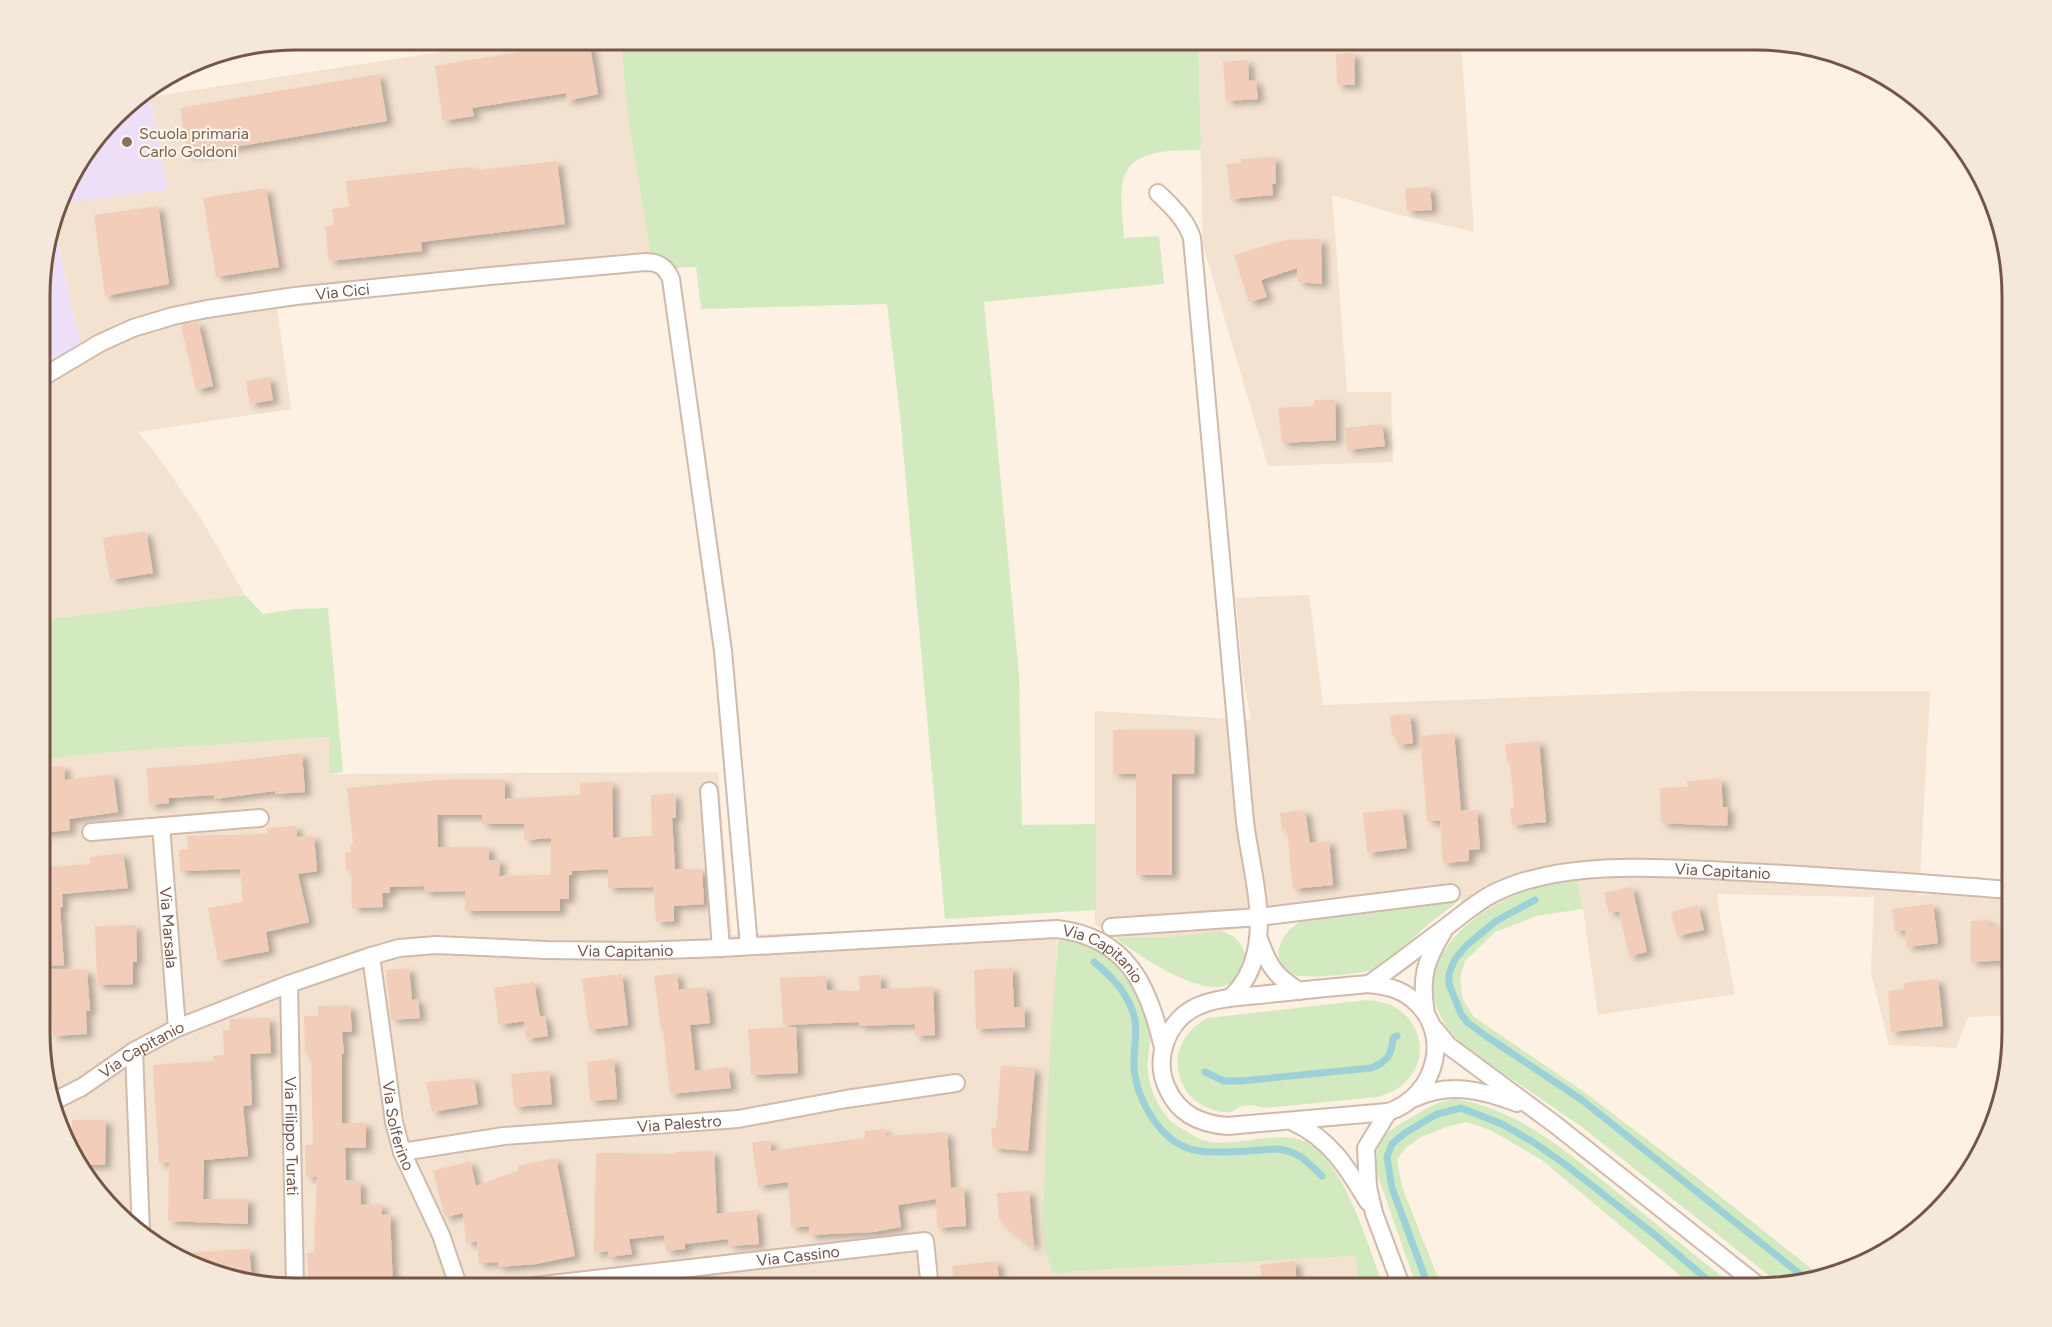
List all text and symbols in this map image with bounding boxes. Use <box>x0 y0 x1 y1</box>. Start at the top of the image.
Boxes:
place label: Scuola primaria Carlo Goldoni <box>139 124 249 161</box>
marker: Scuola primaria Carlo Goldoni <box>120 135 134 149</box>
street label: Via Cici <box>314 279 371 304</box>
street label: Via Capitanio <box>1674 859 1771 883</box>
street label: Via Marsala <box>156 886 181 969</box>
street label: Via Capitanio <box>1061 921 1147 986</box>
street label: Via Capitanio <box>577 941 674 961</box>
street label: Via Capitanio <box>96 1017 187 1082</box>
street label: Via Filippo Turati <box>281 1076 302 1196</box>
street label: Via Solferino <box>378 1080 418 1174</box>
street label: Via Palestro <box>636 1111 722 1136</box>
street label: Via Cassino <box>756 1242 841 1270</box>

